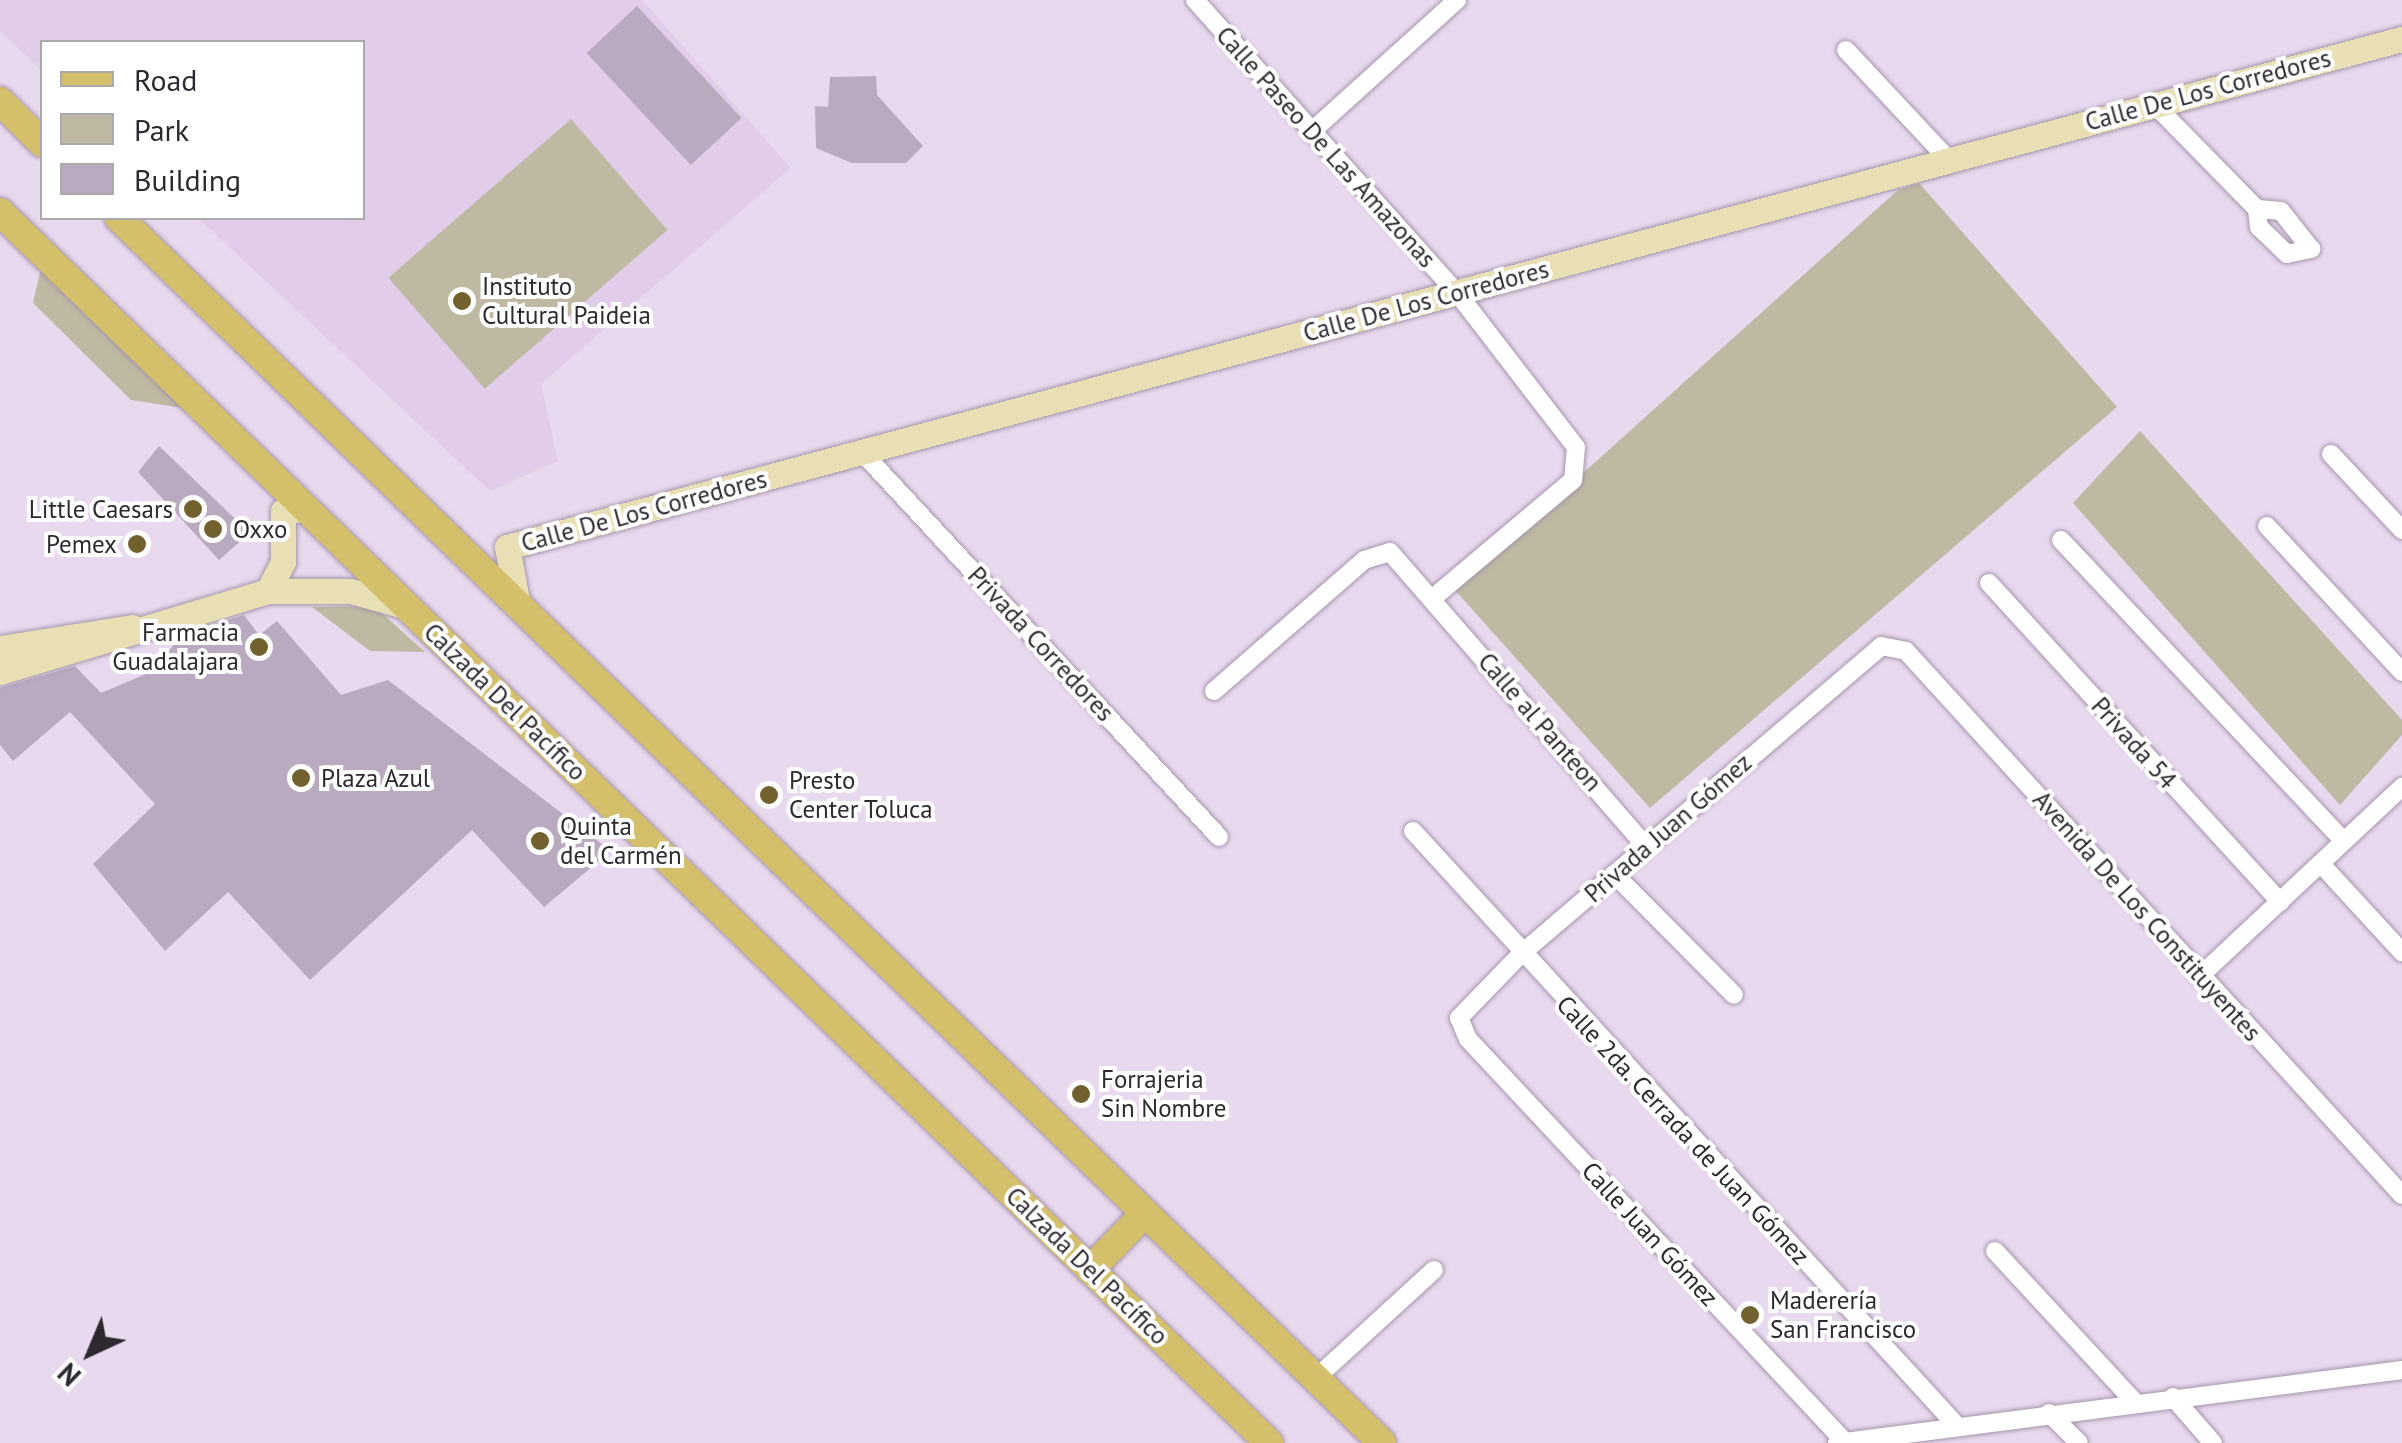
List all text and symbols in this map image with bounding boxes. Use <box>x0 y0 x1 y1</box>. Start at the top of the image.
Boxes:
street label: Calle Paseo De Las Amazonas <box>1210 20 1442 274</box>
legend <box>40 40 365 220</box>
street label: Calle De Los Corredores <box>2082 43 2334 137</box>
text: Road <box>134 60 198 99</box>
text: Park <box>134 110 189 149</box>
text: Building <box>134 160 241 199</box>
street label: Calle De Los Corredores <box>1300 254 1552 348</box>
place label: Instituto Cultural Paideia <box>482 272 651 331</box>
marker: Instituto Cultural Paideia <box>451 290 473 312</box>
street label: Calle De Los Corredores <box>518 464 770 558</box>
place label: Little Caesars <box>29 494 173 524</box>
marker: Little Caesars <box>182 498 204 520</box>
place label: Oxxo <box>233 514 287 544</box>
marker: Oxxo <box>202 518 224 540</box>
place label: Pemex <box>46 529 117 559</box>
marker: Pemex <box>126 533 148 555</box>
street label: Privada Corredores <box>962 561 1120 727</box>
street label: Calzada Del Pacífico <box>418 617 592 787</box>
place label: Farmacia Guadalajara <box>112 618 239 677</box>
marker: Farmacia Guadalajara <box>248 636 270 658</box>
street label: Calle al Panteon <box>1472 647 1608 797</box>
street label: Privada 54 <box>2085 691 2183 795</box>
street label: Privada Juan Gómez <box>1578 747 1758 909</box>
place label: Plaza Azul <box>321 763 431 793</box>
place label: Presto Center Toluca <box>789 766 933 825</box>
marker: Plaza Azul <box>290 767 312 789</box>
marker: Presto Center Toluca <box>758 784 780 806</box>
street label: Avenida De Los Constituyentes <box>2027 785 2267 1047</box>
place label: Quinta del Carmén <box>560 812 682 871</box>
marker: Quinta del Carmén <box>529 830 551 852</box>
street label: Calle 2da. Cerrada de Juan Gómez <box>1550 989 1816 1271</box>
place label: Forrajeria Sin Nombre <box>1101 1065 1227 1124</box>
marker: Forrajeria Sin Nombre <box>1070 1083 1092 1105</box>
street label: Calle Juan Gómez <box>1575 1156 1725 1312</box>
street label: Calzada Del Pacífico <box>1000 1181 1174 1351</box>
place label: Maderería San Francisco <box>1770 1286 1916 1345</box>
north arrow <box>40 1303 140 1403</box>
marker: Maderería San Francisco <box>1739 1304 1761 1326</box>
text: N <box>49 1355 88 1395</box>

